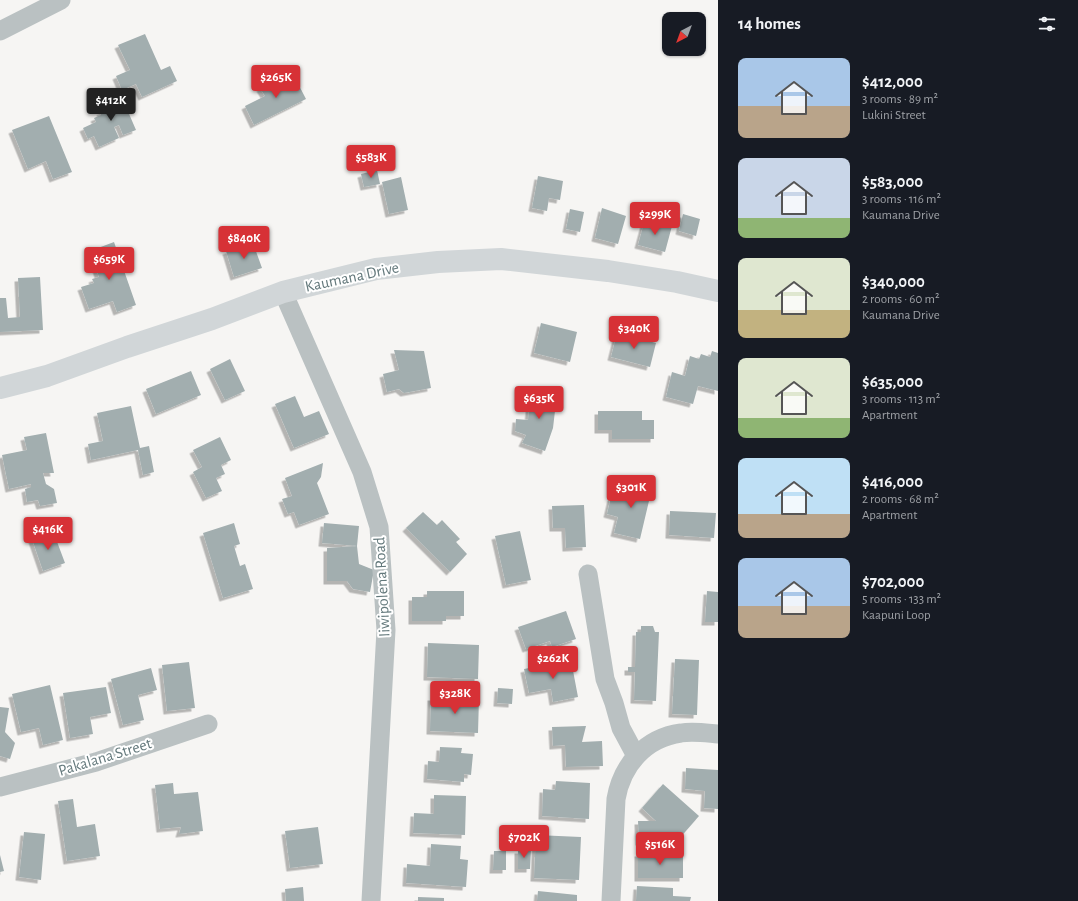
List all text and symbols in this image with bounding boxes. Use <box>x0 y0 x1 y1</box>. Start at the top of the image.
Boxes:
north arrow <box>662 12 706 56</box>
map controls <box>662 12 706 56</box>
icon: filters <box>1036 13 1058 35</box>
text: 14 homes <box>738 15 801 32</box>
pin: $265K <box>248 65 304 99</box>
text: $265K <box>260 71 292 84</box>
text: $412,000 <box>862 73 923 90</box>
icon: home <box>770 74 818 122</box>
pin: $412K <box>83 88 139 122</box>
text: 3 rooms · 89 m² <box>862 93 938 106</box>
text: $412K <box>96 94 126 107</box>
text: Lukini Street <box>862 109 926 122</box>
pin: $583K <box>343 145 399 179</box>
text: $583K <box>355 151 387 164</box>
text: $583,000 <box>862 173 923 190</box>
icon: home <box>770 174 818 222</box>
text: 3 rooms · 116 m² <box>862 193 941 206</box>
pin: $299K <box>627 202 683 236</box>
text: $299K <box>639 208 671 221</box>
text: Kaumana Drive <box>862 209 940 222</box>
pin: $840K <box>216 226 272 260</box>
text: $840K <box>227 232 261 245</box>
pin: $659K <box>81 247 137 281</box>
text: $659K <box>93 253 125 266</box>
street label: Kaumana Drive <box>304 259 400 295</box>
text: $340,000 <box>862 273 925 290</box>
icon: home <box>770 274 818 322</box>
text: 2 rooms · 60 m² <box>862 293 939 306</box>
text: Kaumana Drive <box>862 309 940 322</box>
pin: $340K <box>606 316 662 350</box>
text: $340K <box>618 322 650 335</box>
text: $635,000 <box>862 373 923 390</box>
icon: home <box>770 374 818 422</box>
pin: $635K <box>511 386 567 420</box>
text: $635K <box>524 392 554 405</box>
text: 3 rooms · 113 m² <box>862 393 940 406</box>
text: Apartment <box>862 409 917 422</box>
text: $416,000 <box>862 473 923 490</box>
icon: home <box>770 474 818 522</box>
pin: $301K <box>603 475 659 509</box>
text: $301K <box>616 481 646 494</box>
text: 2 rooms · 68 m² <box>862 493 939 506</box>
text: Apartment <box>862 509 917 522</box>
pin: $416K <box>20 517 76 551</box>
text: $416K <box>33 523 63 536</box>
street label: Iiwipolena Road <box>371 537 393 637</box>
text: $702,000 <box>862 573 924 590</box>
icon: home <box>770 574 818 622</box>
text: 5 rooms · 133 m² <box>862 593 941 606</box>
text: Kaapuni Loop <box>862 609 931 622</box>
pin: $262K <box>525 646 581 680</box>
text: $262K <box>537 652 569 665</box>
pin: $328K <box>427 681 483 715</box>
text: $328K <box>439 687 471 700</box>
street label: Pakalana Street <box>56 735 154 779</box>
pin: $702K <box>496 825 552 859</box>
text: $702K <box>508 831 540 844</box>
pin: $516K <box>632 832 688 866</box>
text: $516K <box>645 838 675 851</box>

